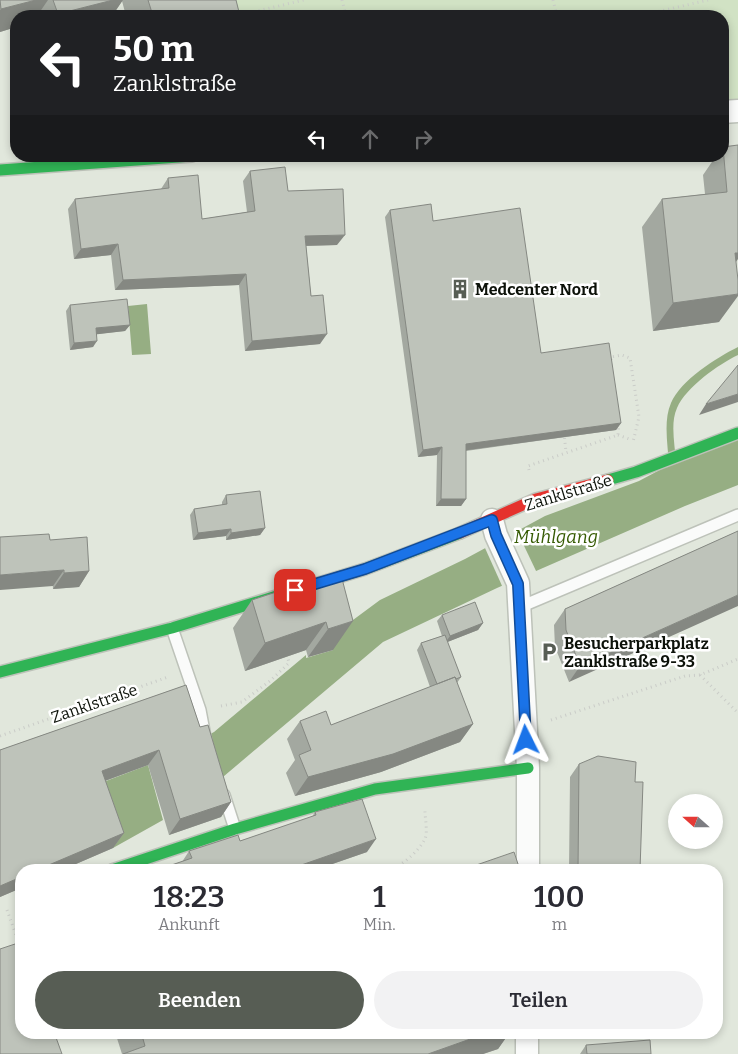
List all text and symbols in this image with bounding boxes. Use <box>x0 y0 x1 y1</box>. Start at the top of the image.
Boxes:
text: 50 m <box>113 28 194 70</box>
icon: left <box>30 30 95 95</box>
text: Zanklstraße <box>113 70 237 97</box>
icon: left <box>303 125 331 153</box>
icon: ahead <box>356 125 384 153</box>
icon: right <box>409 125 437 153</box>
building icon: Medcenter Nord <box>449 278 471 300</box>
place label: Medcenter Nord <box>475 280 598 299</box>
street label: Zanklstraße <box>522 470 614 515</box>
water label: Mühlgang <box>514 526 598 548</box>
pin <box>274 569 316 611</box>
icon: arrive <box>281 576 309 604</box>
place label: Besucherparkplatz Zanklstraße 9-33 <box>564 634 709 671</box>
parking icon: Besucherparkplatz Zanklstraße 9-33 <box>538 641 560 663</box>
street label: Zanklstraße <box>49 680 140 727</box>
position arrow <box>499 713 551 765</box>
north arrow <box>668 794 722 849</box>
map controls <box>668 794 723 849</box>
text: 18:23 <box>153 879 225 915</box>
text: 1 <box>373 879 386 915</box>
text: 100 <box>534 879 585 915</box>
text: Ankunft <box>158 915 220 934</box>
text: Min. <box>363 915 396 934</box>
text: m <box>552 915 567 934</box>
button: Beenden <box>35 971 364 1029</box>
button: Teilen <box>374 971 703 1029</box>

